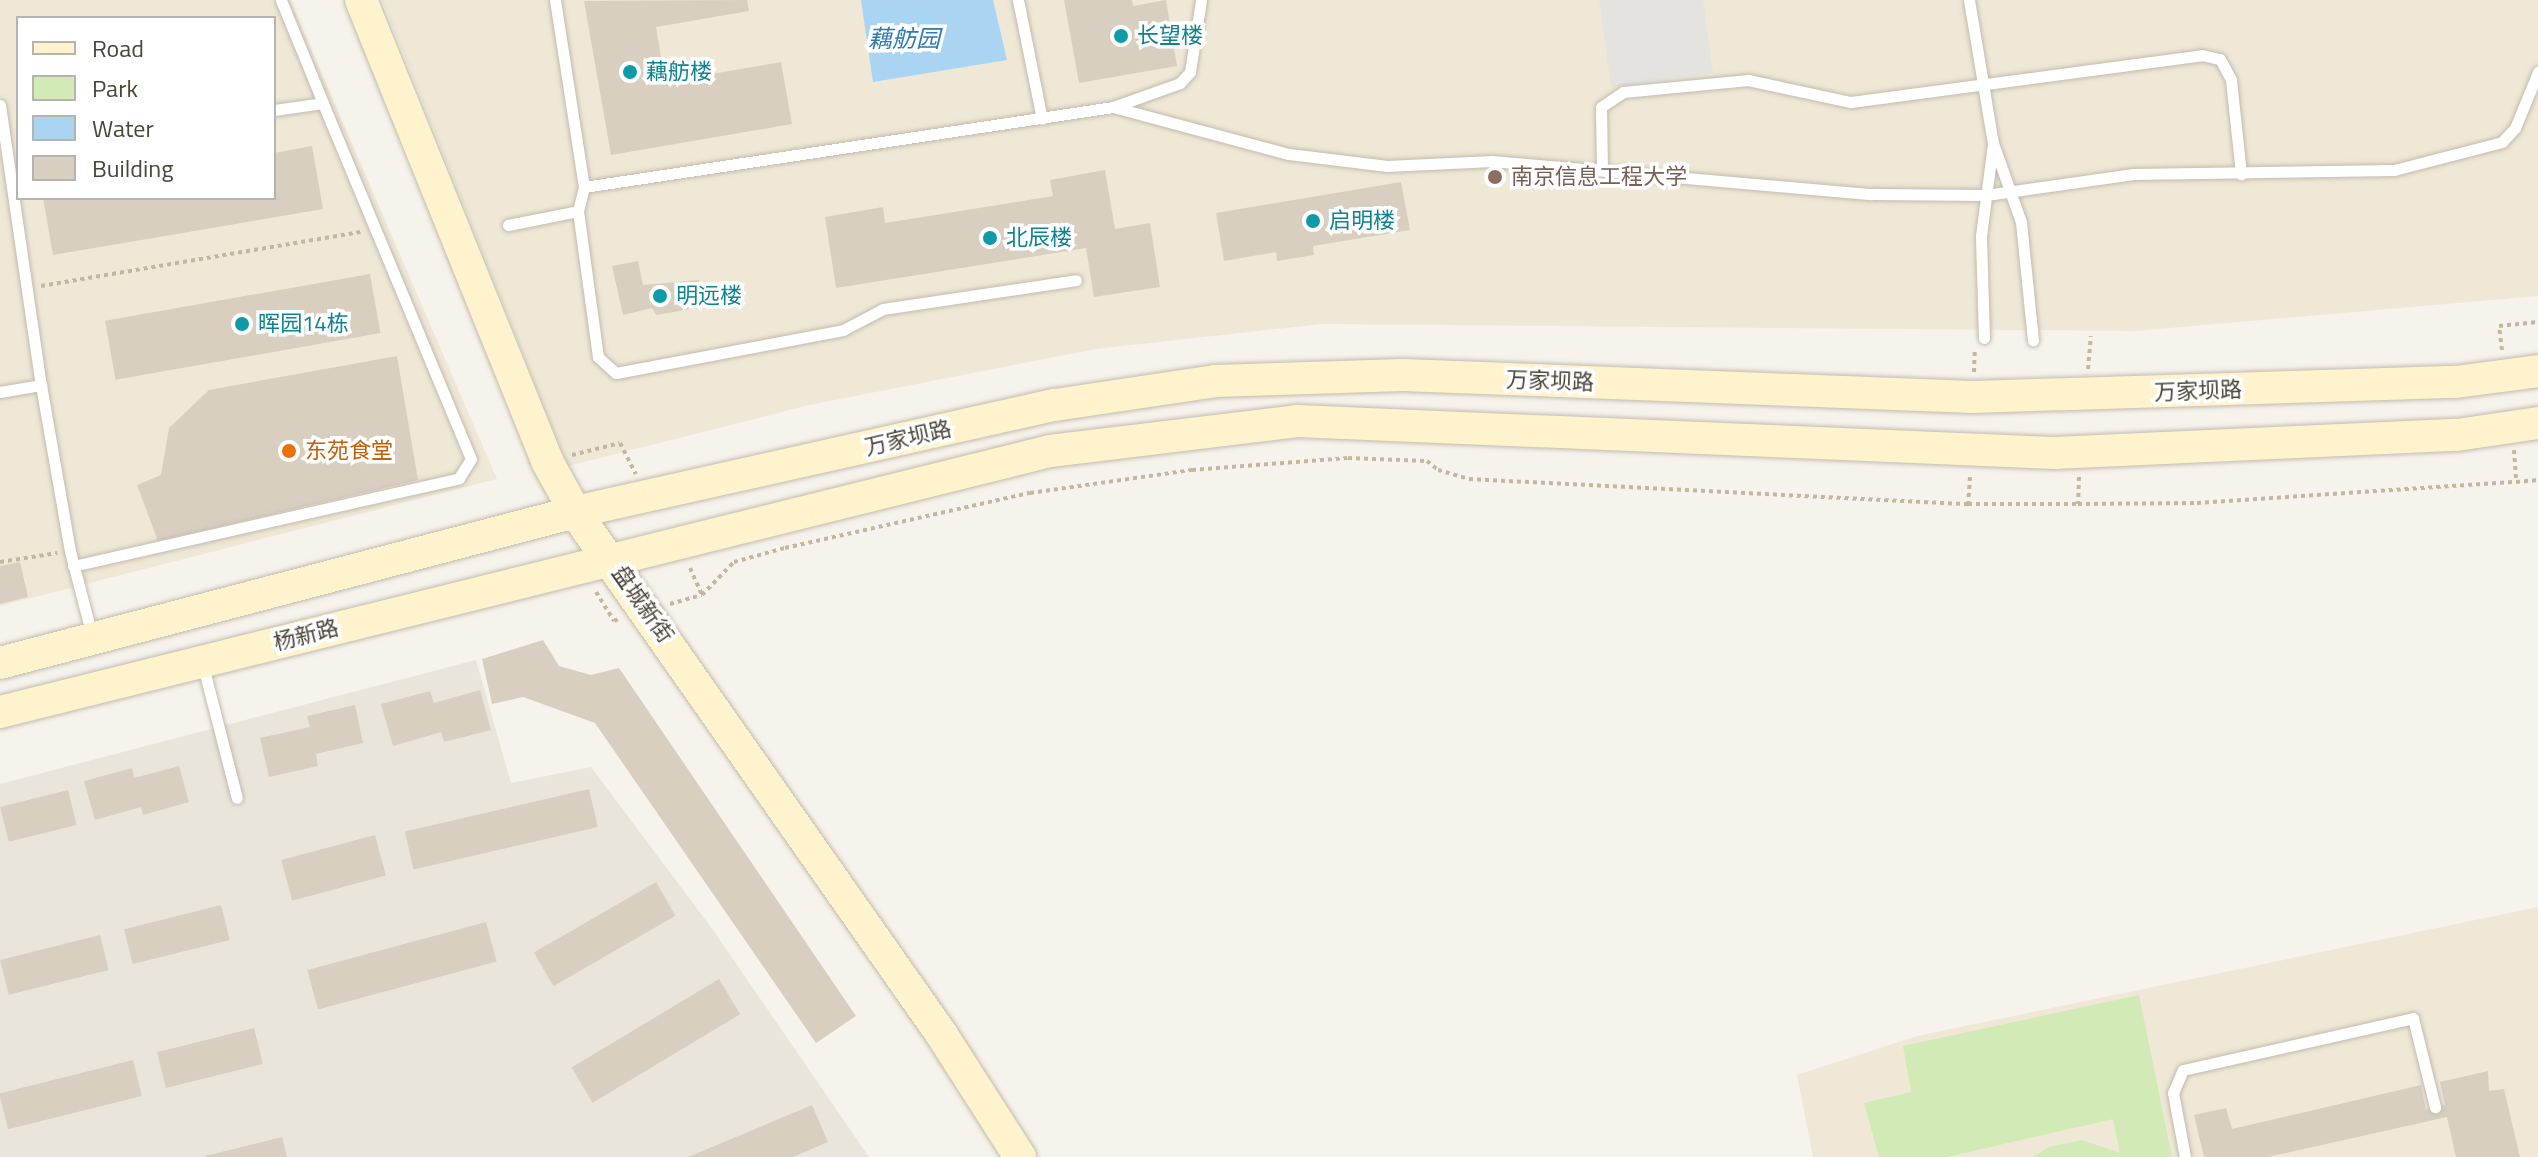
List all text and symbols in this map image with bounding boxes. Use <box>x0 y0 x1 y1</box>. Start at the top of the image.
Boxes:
legend <box>16 16 276 200</box>
place label: 长望楼 <box>1137 23 1203 49</box>
water label: 藕舫园 <box>868 25 940 53</box>
marker: 长望楼 <box>1112 27 1130 45</box>
text: Road <box>92 30 144 66</box>
place label: 藕舫楼 <box>646 59 712 85</box>
marker: 藕舫楼 <box>621 63 639 81</box>
text: Park <box>92 70 138 106</box>
text: Water <box>92 110 154 146</box>
text: Building <box>92 150 174 186</box>
place label: 南京信息工程大学 <box>1511 164 1687 190</box>
marker: 南京信息工程大学 <box>1486 168 1504 186</box>
place label: 启明楼 <box>1329 208 1395 234</box>
marker: 启明楼 <box>1304 212 1322 230</box>
place label: 北辰楼 <box>1006 225 1072 251</box>
marker: 北辰楼 <box>981 229 999 247</box>
place label: 明远楼 <box>676 283 742 309</box>
marker: 明远楼 <box>651 287 669 305</box>
place label: 晖园14栋 <box>258 311 349 337</box>
marker: 晖园14栋 <box>233 315 251 333</box>
street label: 万家坝路 <box>1506 366 1594 396</box>
street label: 万家坝路 <box>2154 376 2242 406</box>
street label: 万家坝路 <box>862 415 954 461</box>
place label: 东苑食堂 <box>305 438 393 464</box>
marker: 东苑食堂 <box>280 442 298 460</box>
street label: 盘城新街 <box>607 560 679 648</box>
street label: 杨新路 <box>271 614 341 656</box>

